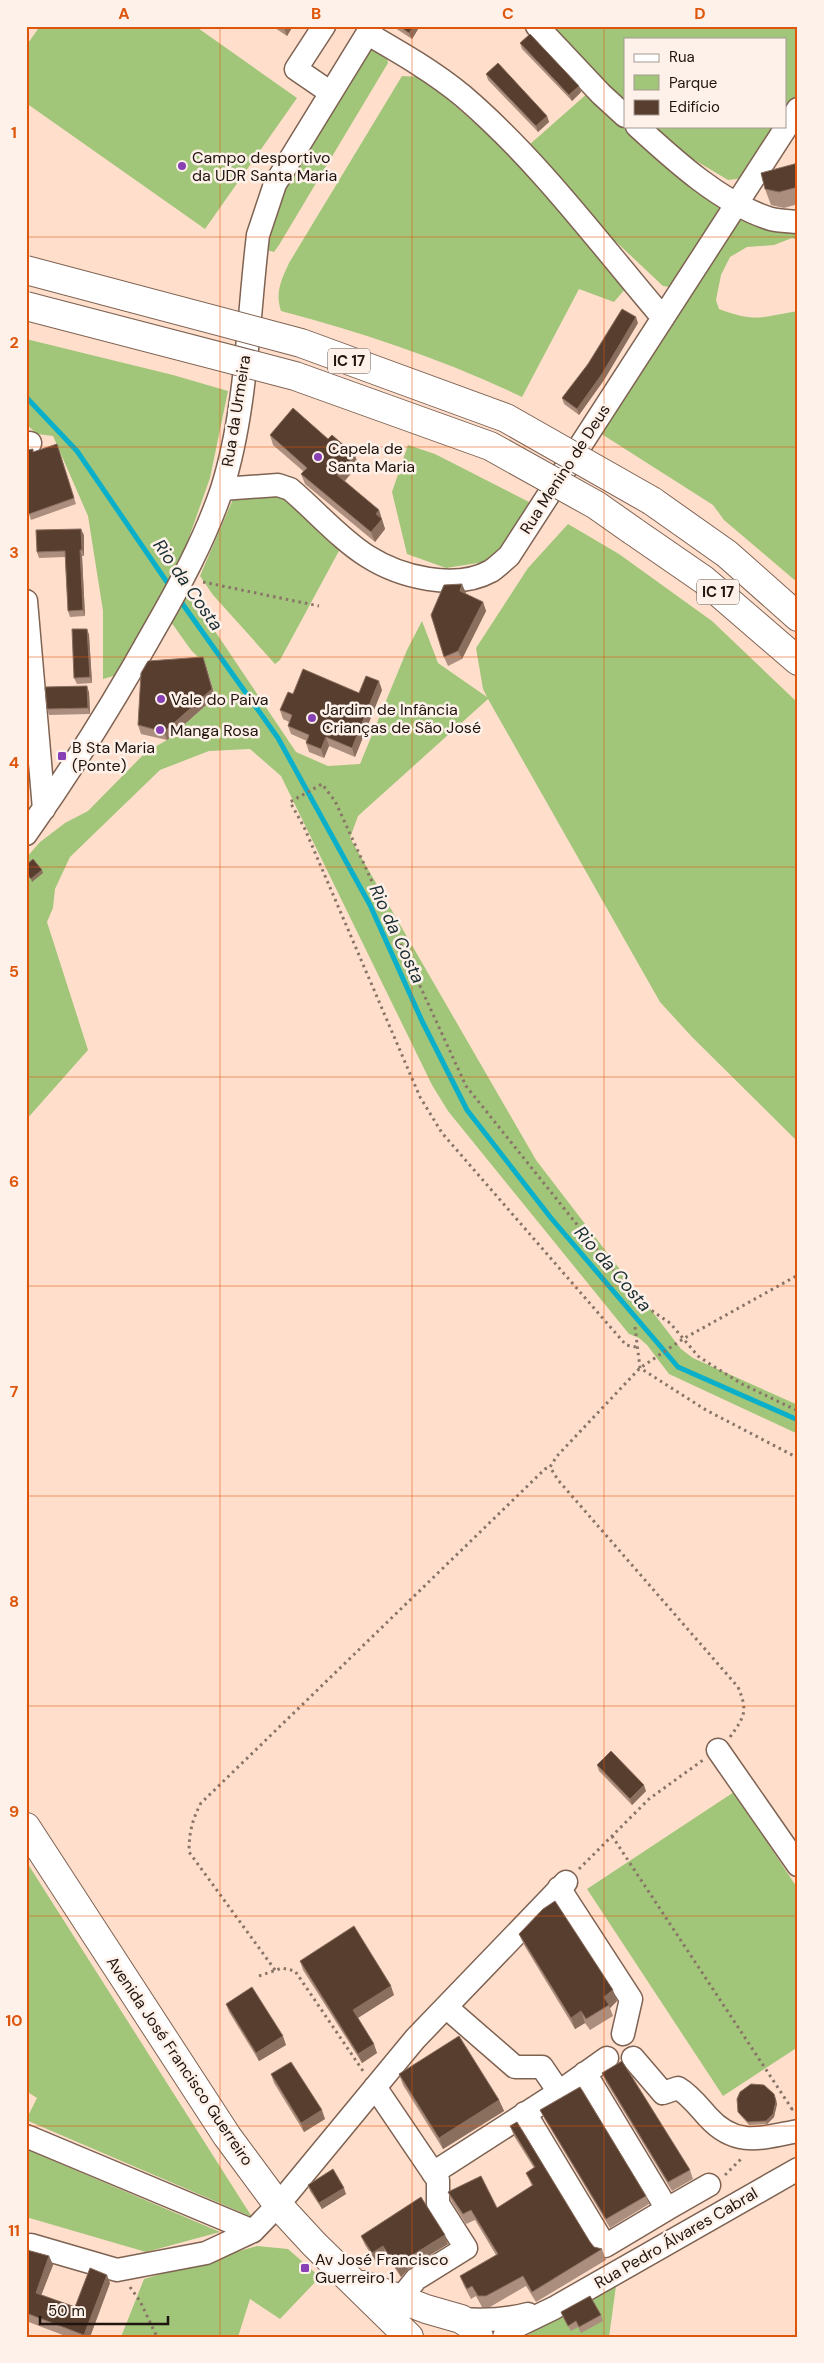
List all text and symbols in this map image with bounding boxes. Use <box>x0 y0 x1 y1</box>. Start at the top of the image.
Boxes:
text: A <box>118 3 130 24</box>
text: B <box>311 3 321 24</box>
text: C <box>502 3 514 24</box>
text: D <box>694 3 706 24</box>
legend <box>624 38 786 128</box>
text: Rua <box>669 47 695 67</box>
text: Parque <box>669 73 717 93</box>
text: Edifício <box>669 97 720 117</box>
text: 1 <box>11 122 17 143</box>
place label: Campo desportivo da UDR Santa Maria <box>192 147 337 186</box>
marker: Campo desportivo da UDR Santa Maria <box>176 160 188 172</box>
text: 2 <box>9 332 19 353</box>
road number: IC 17 <box>328 348 370 374</box>
street label: Rua da Urmeira <box>217 354 255 468</box>
street label: Rua Menino de Deus <box>515 400 615 538</box>
place label: Capela de Santa Maria <box>328 438 415 477</box>
marker: Capela de Santa Maria <box>312 451 324 463</box>
water label: Rio da Costa <box>148 535 228 636</box>
text: 3 <box>9 542 19 563</box>
road number: IC 17 <box>697 580 739 604</box>
place label: Vale do Paiva <box>171 689 268 710</box>
marker: Vale do Paiva <box>155 693 167 705</box>
place label: Jardim de Infância Crianças de São José <box>322 699 481 738</box>
marker: Jardim de Infância Crianças de São José <box>306 712 318 724</box>
place label: Manga Rosa <box>170 720 258 741</box>
marker: Manga Rosa <box>154 724 166 736</box>
place label: B Sta Maria (Ponte) <box>72 737 155 776</box>
marker: B Sta Maria (Ponte) <box>56 750 68 762</box>
text: 4 <box>9 752 19 773</box>
water label: Rio da Costa <box>364 881 430 987</box>
text: 5 <box>9 961 19 982</box>
text: 6 <box>9 1171 19 1192</box>
water label: Rio da Costa <box>569 1221 657 1317</box>
text: 7 <box>10 1381 19 1402</box>
text: 8 <box>9 1591 19 1612</box>
text: 9 <box>9 1801 19 1822</box>
street label: Avenida José Francisco Guerreiro <box>102 1952 258 2170</box>
text: 10 <box>5 2010 23 2031</box>
street label: Rua Pedro Álvares Cabral <box>591 2183 761 2293</box>
text: 11 <box>8 2220 20 2241</box>
place label: Av José Francisco Guerreiro 1 <box>315 2249 448 2288</box>
marker: Av José Francisco Guerreiro 1 <box>299 2262 311 2274</box>
scale bar <box>40 2293 168 2325</box>
text: 50 m <box>48 2301 85 2321</box>

